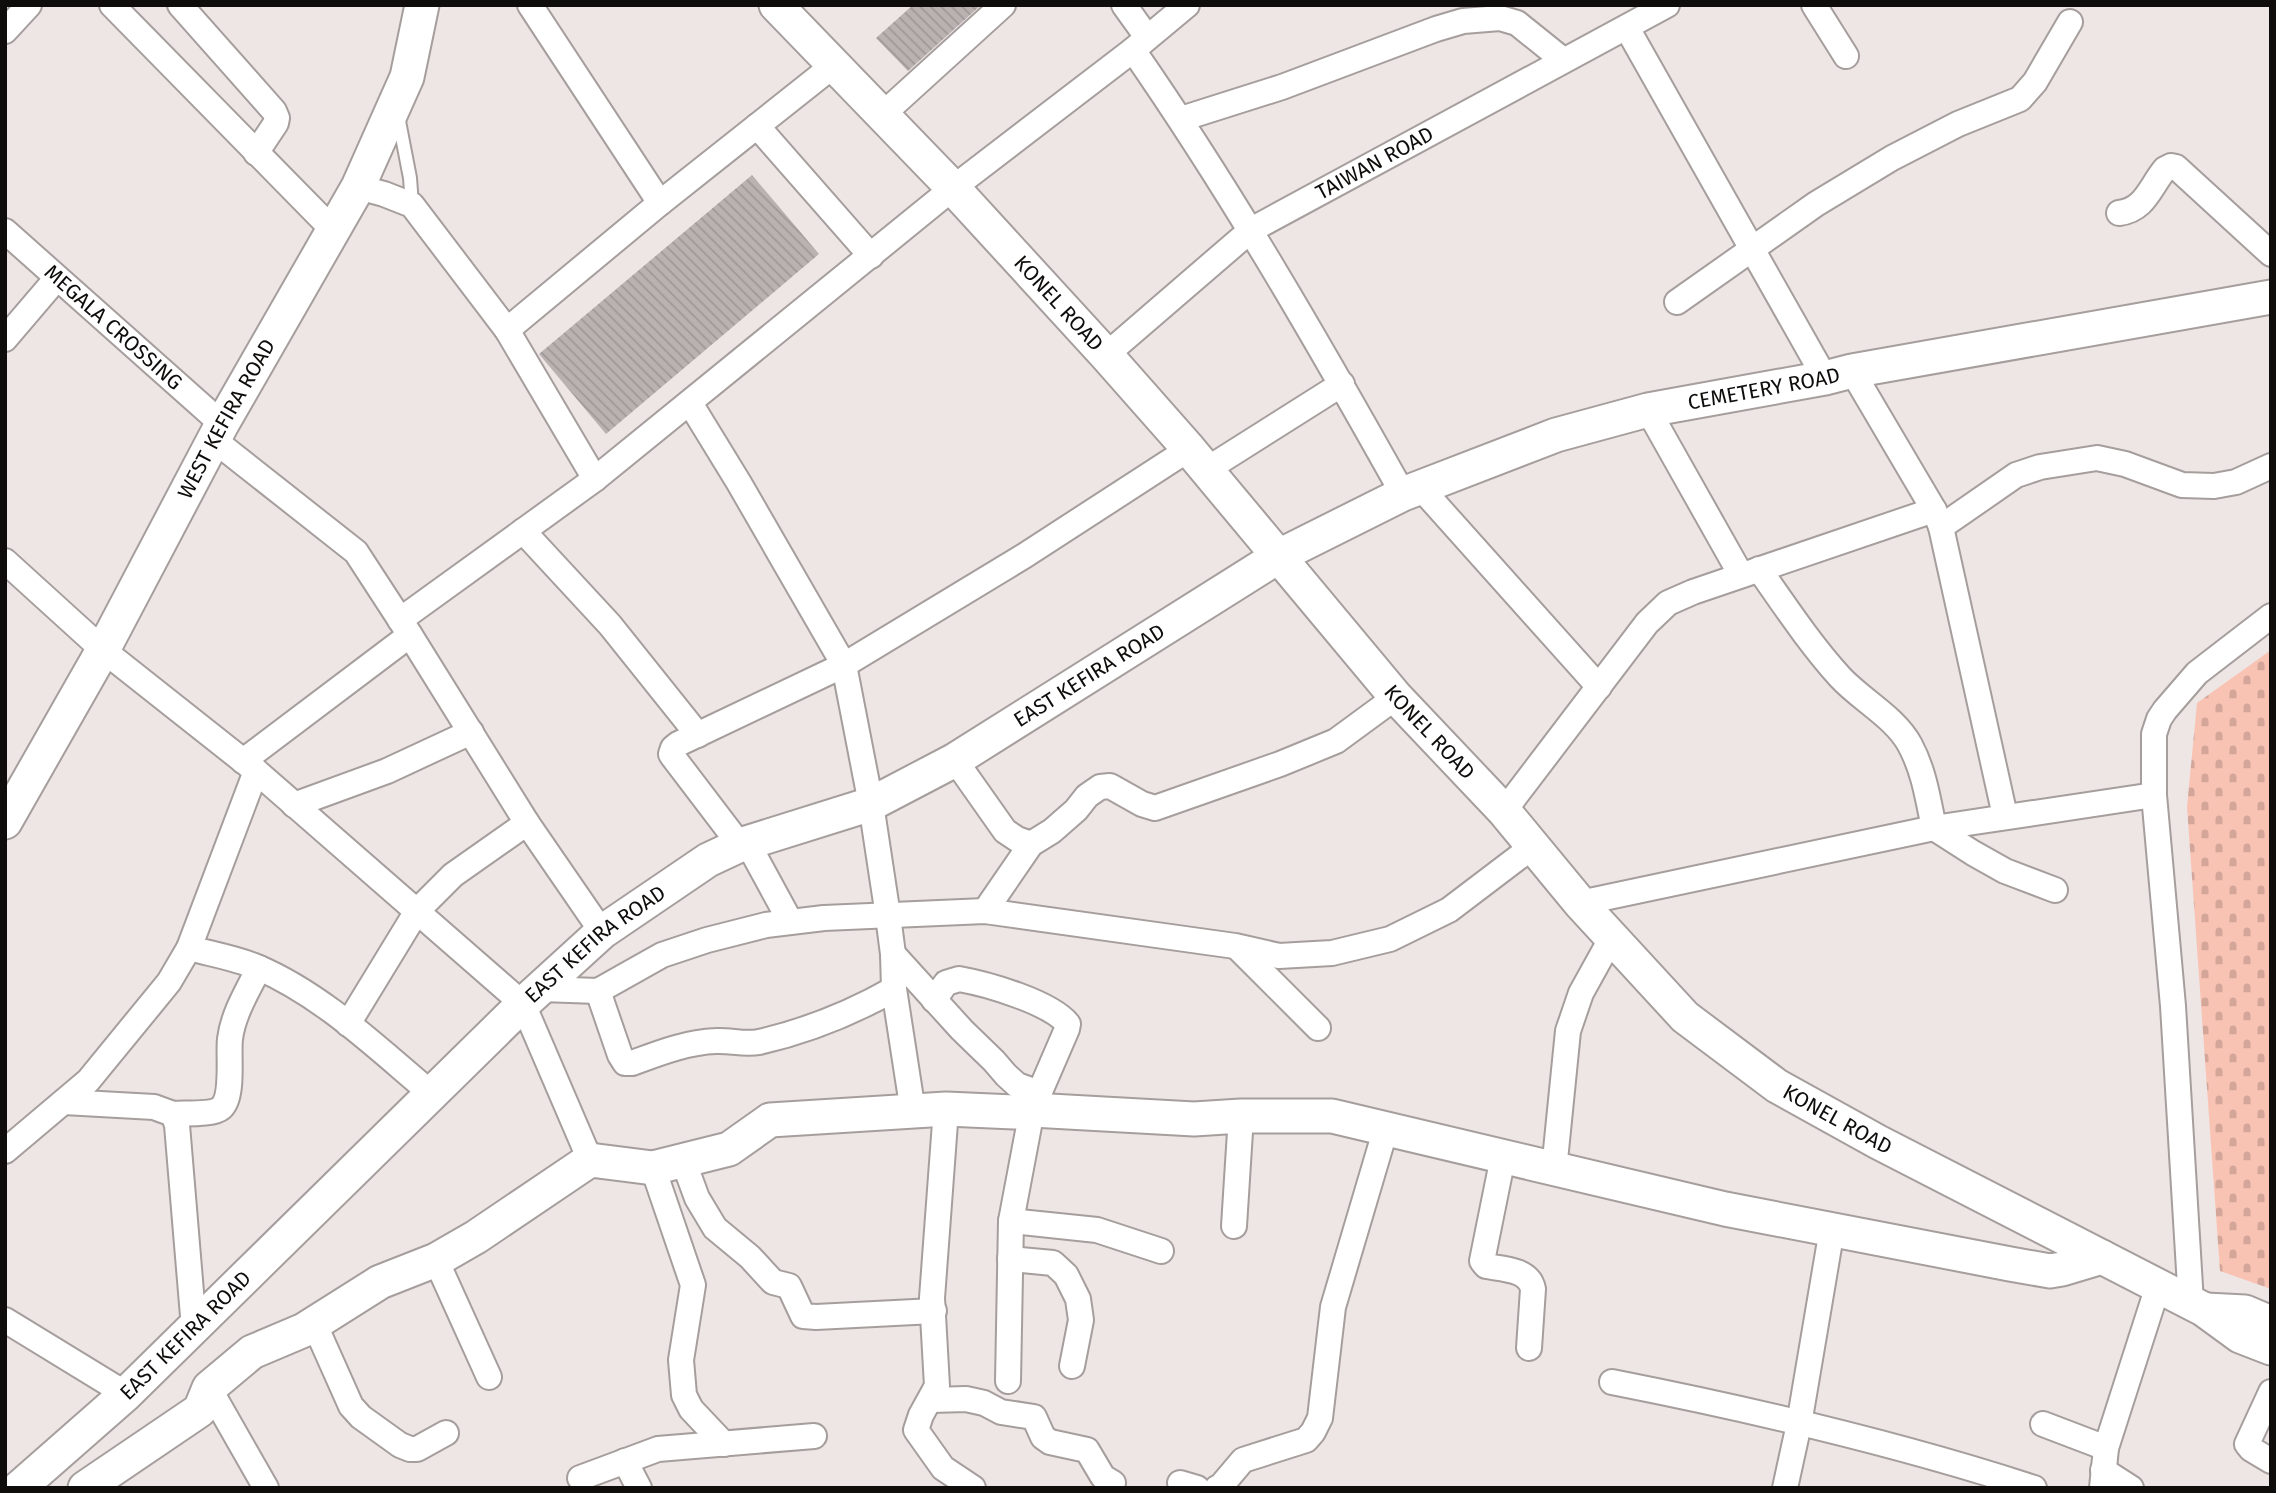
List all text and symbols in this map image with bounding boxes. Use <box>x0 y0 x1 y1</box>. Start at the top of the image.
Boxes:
street label: TAIWAN ROAD <box>1311 121 1438 205</box>
street label: KONEL ROAD <box>1008 250 1109 357</box>
street label: MEGALA CROSSING <box>39 259 188 396</box>
street label: WEST KEFIRA ROAD <box>172 334 281 503</box>
street label: CEMETERY ROAD <box>1686 362 1843 416</box>
street label: EAST KEFIRA ROAD <box>1009 618 1170 733</box>
street label: KONEL ROAD <box>1378 680 1480 785</box>
street label: EAST KEFIRA ROAD <box>520 880 671 1009</box>
street label: KONEL ROAD <box>1778 1079 1896 1160</box>
street label: EAST KEFIRA ROAD <box>115 1265 257 1406</box>

